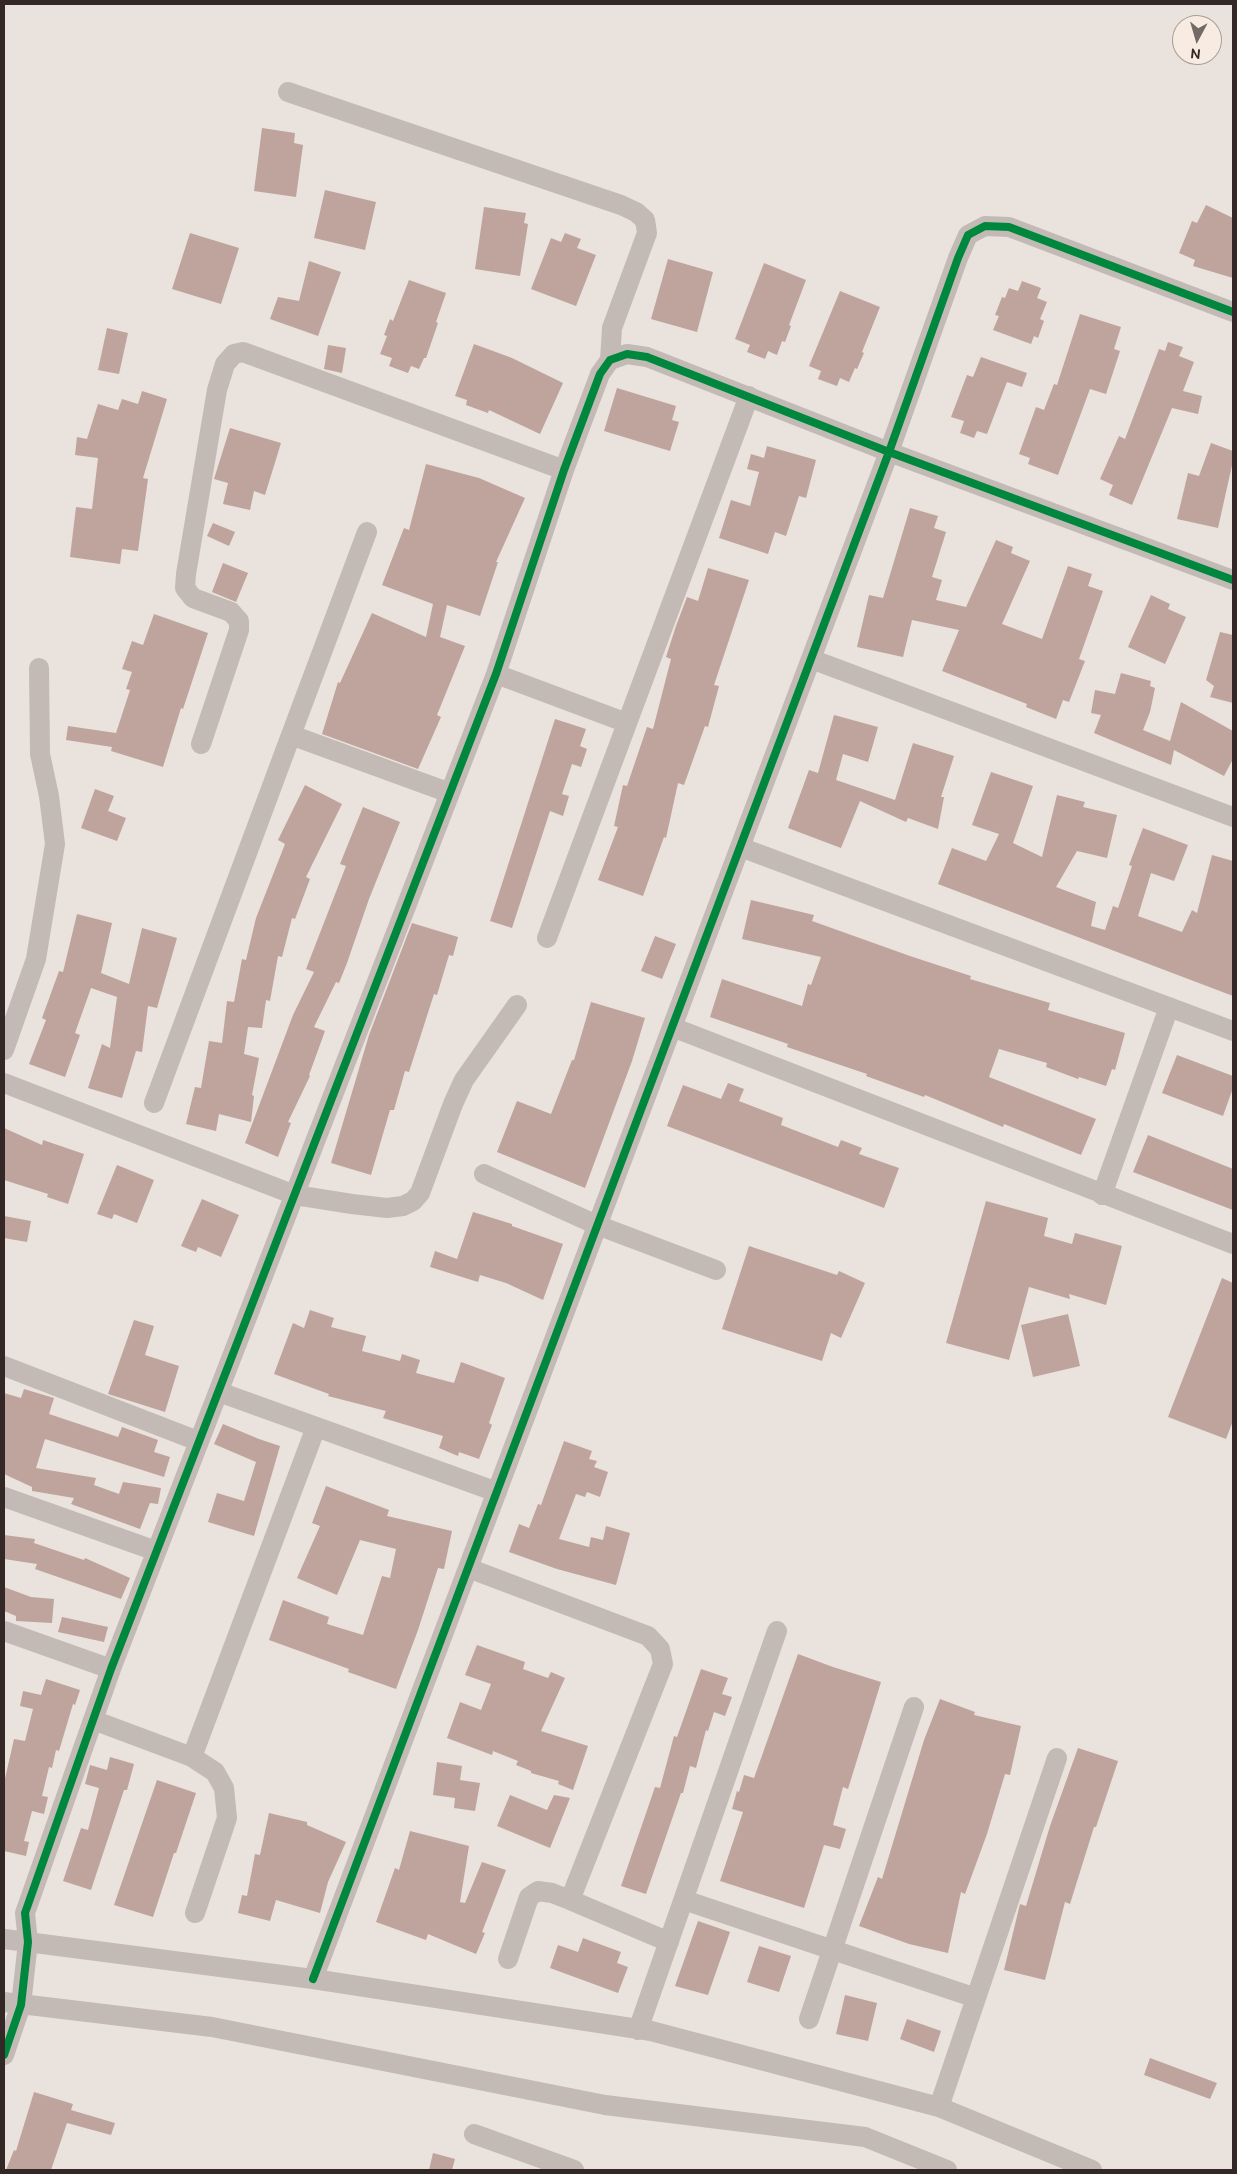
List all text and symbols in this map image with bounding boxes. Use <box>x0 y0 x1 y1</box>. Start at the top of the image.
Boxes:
north arrow <box>1172 15 1222 65</box>
text: N <box>1190 45 1202 62</box>

